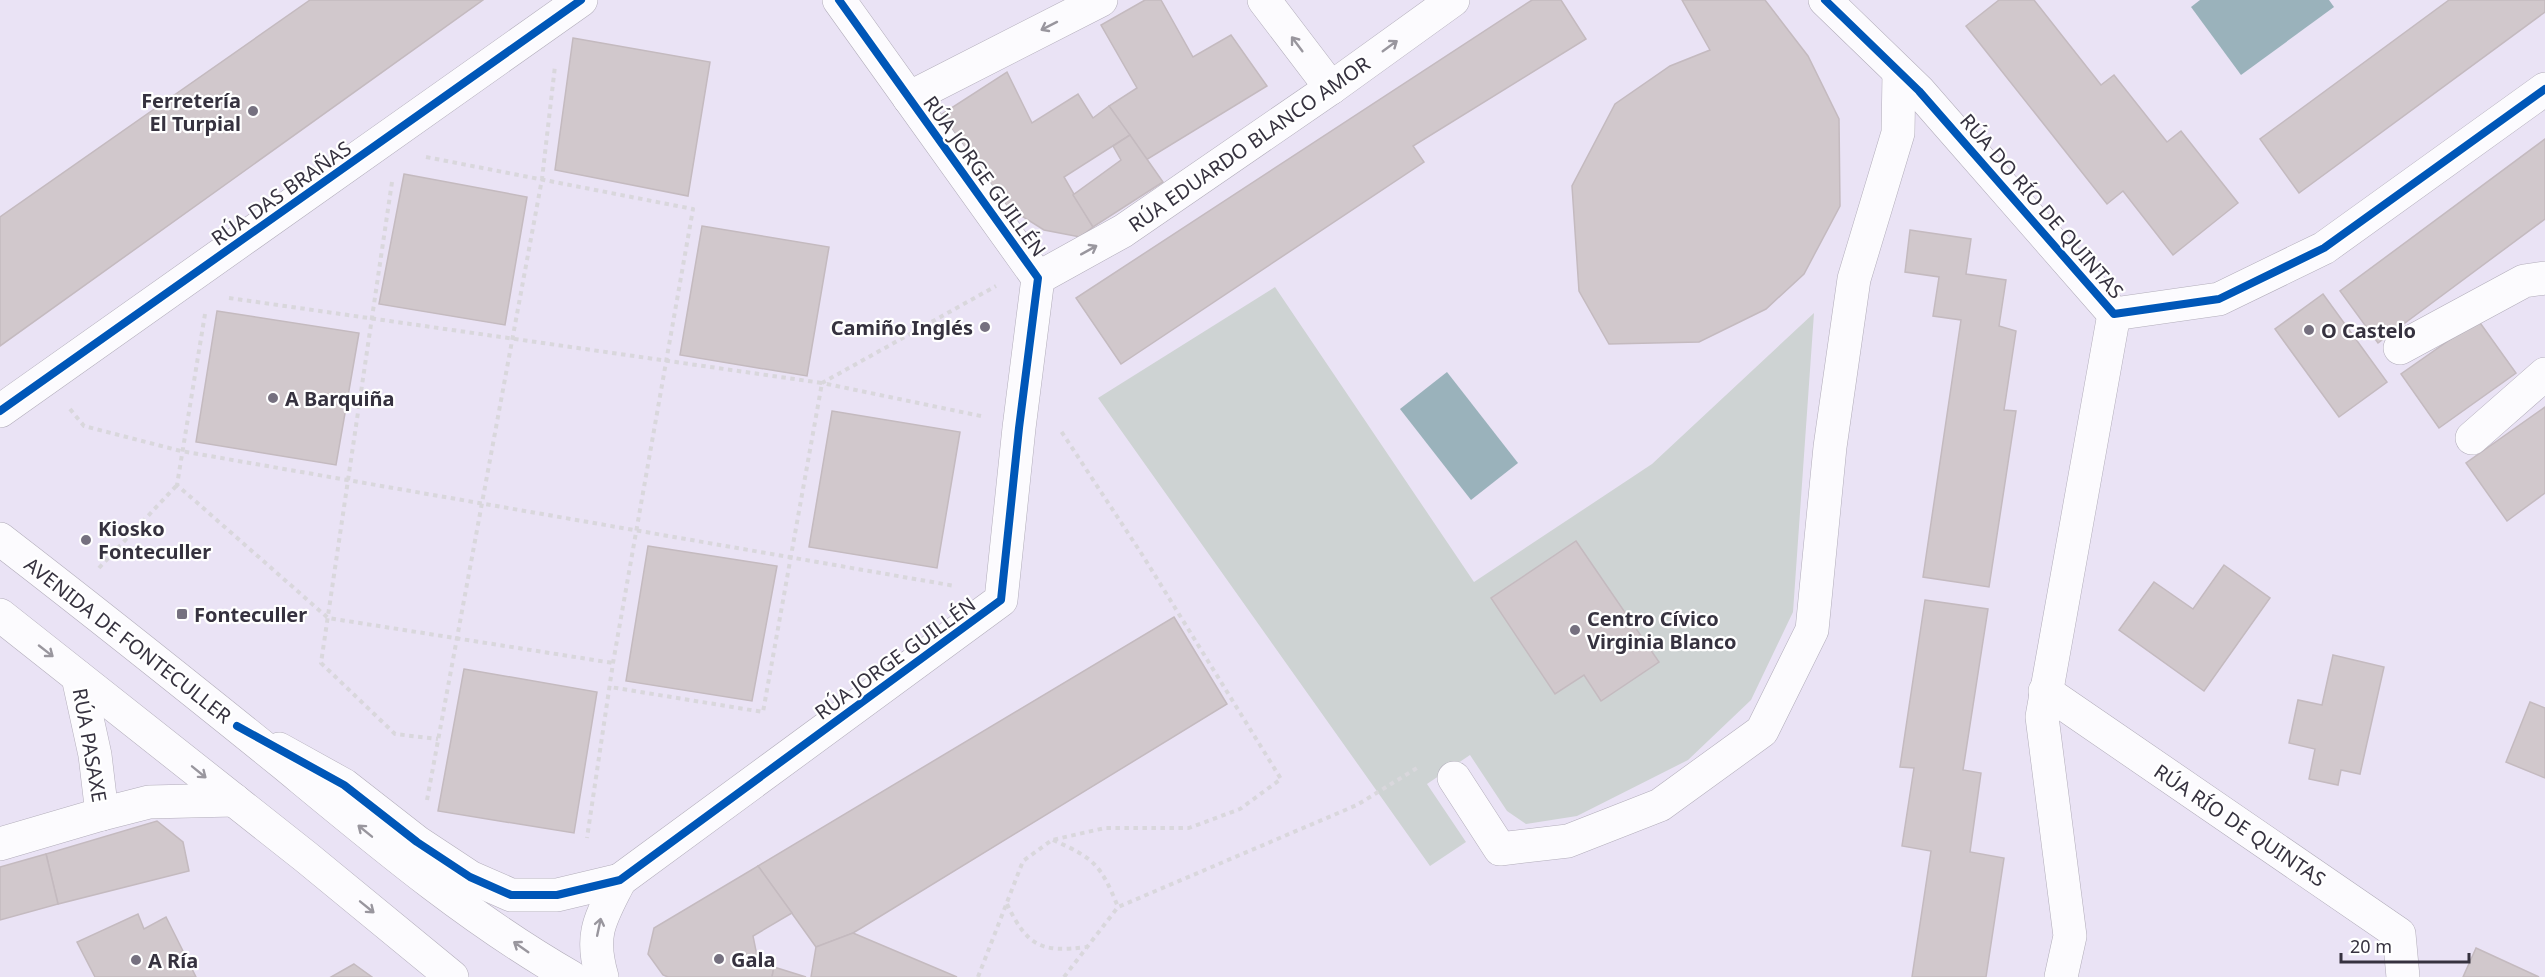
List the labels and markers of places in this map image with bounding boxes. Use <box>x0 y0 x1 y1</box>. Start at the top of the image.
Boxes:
place label: Ferretería El Turpial <box>141 87 241 137</box>
marker: Ferretería El Turpial <box>246 104 260 118</box>
place label: Camiño Inglés <box>831 314 973 341</box>
place label: O Castelo <box>2321 317 2416 344</box>
marker: Camiño Inglés <box>978 320 992 334</box>
marker: O Castelo <box>2302 323 2316 337</box>
place label: A Barquiña <box>285 385 394 412</box>
marker: A Barquiña <box>266 391 280 405</box>
place label: Kiosko Fonteculler <box>98 515 211 565</box>
marker: Kiosko Fonteculler <box>79 533 93 547</box>
place label: Fonteculler <box>194 601 307 628</box>
place label: Centro Cívico Virginia Blanco <box>1587 605 1737 655</box>
marker: Fonteculler <box>175 607 189 621</box>
marker: Centro Cívico Virginia Blanco <box>1568 623 1582 637</box>
place label: Gala <box>731 946 775 973</box>
place label: A Ría <box>148 947 198 974</box>
marker: Gala <box>712 952 726 966</box>
marker: A Ría <box>129 953 143 967</box>

